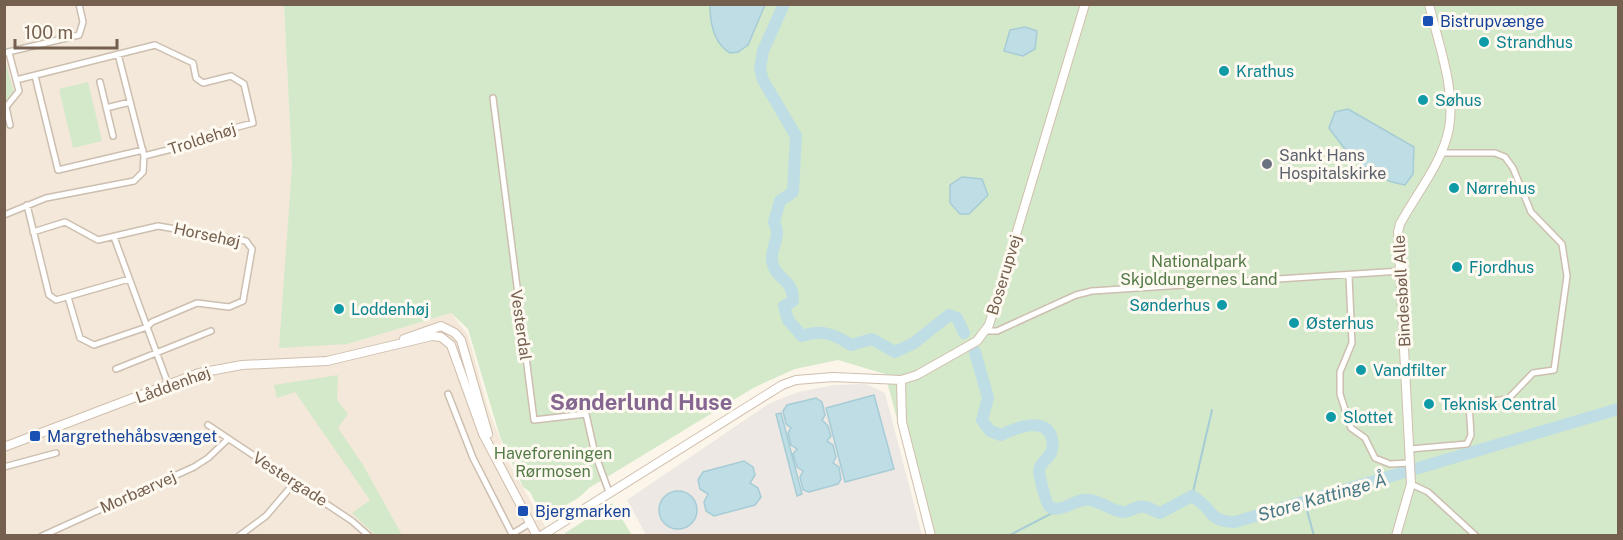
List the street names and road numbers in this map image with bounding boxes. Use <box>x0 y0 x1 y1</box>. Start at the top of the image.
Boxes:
street label: Troldehøj <box>166 119 238 159</box>
street label: Horsehøj <box>172 219 242 251</box>
street label: Boserupvej <box>983 232 1025 318</box>
street label: Bindesbøll Alle <box>1390 234 1414 348</box>
street label: Vesterdal <box>507 288 535 362</box>
street label: Låddenhøj <box>133 363 213 407</box>
street label: Vestergade <box>249 448 331 510</box>
street label: Morbærvej <box>97 467 179 517</box>

